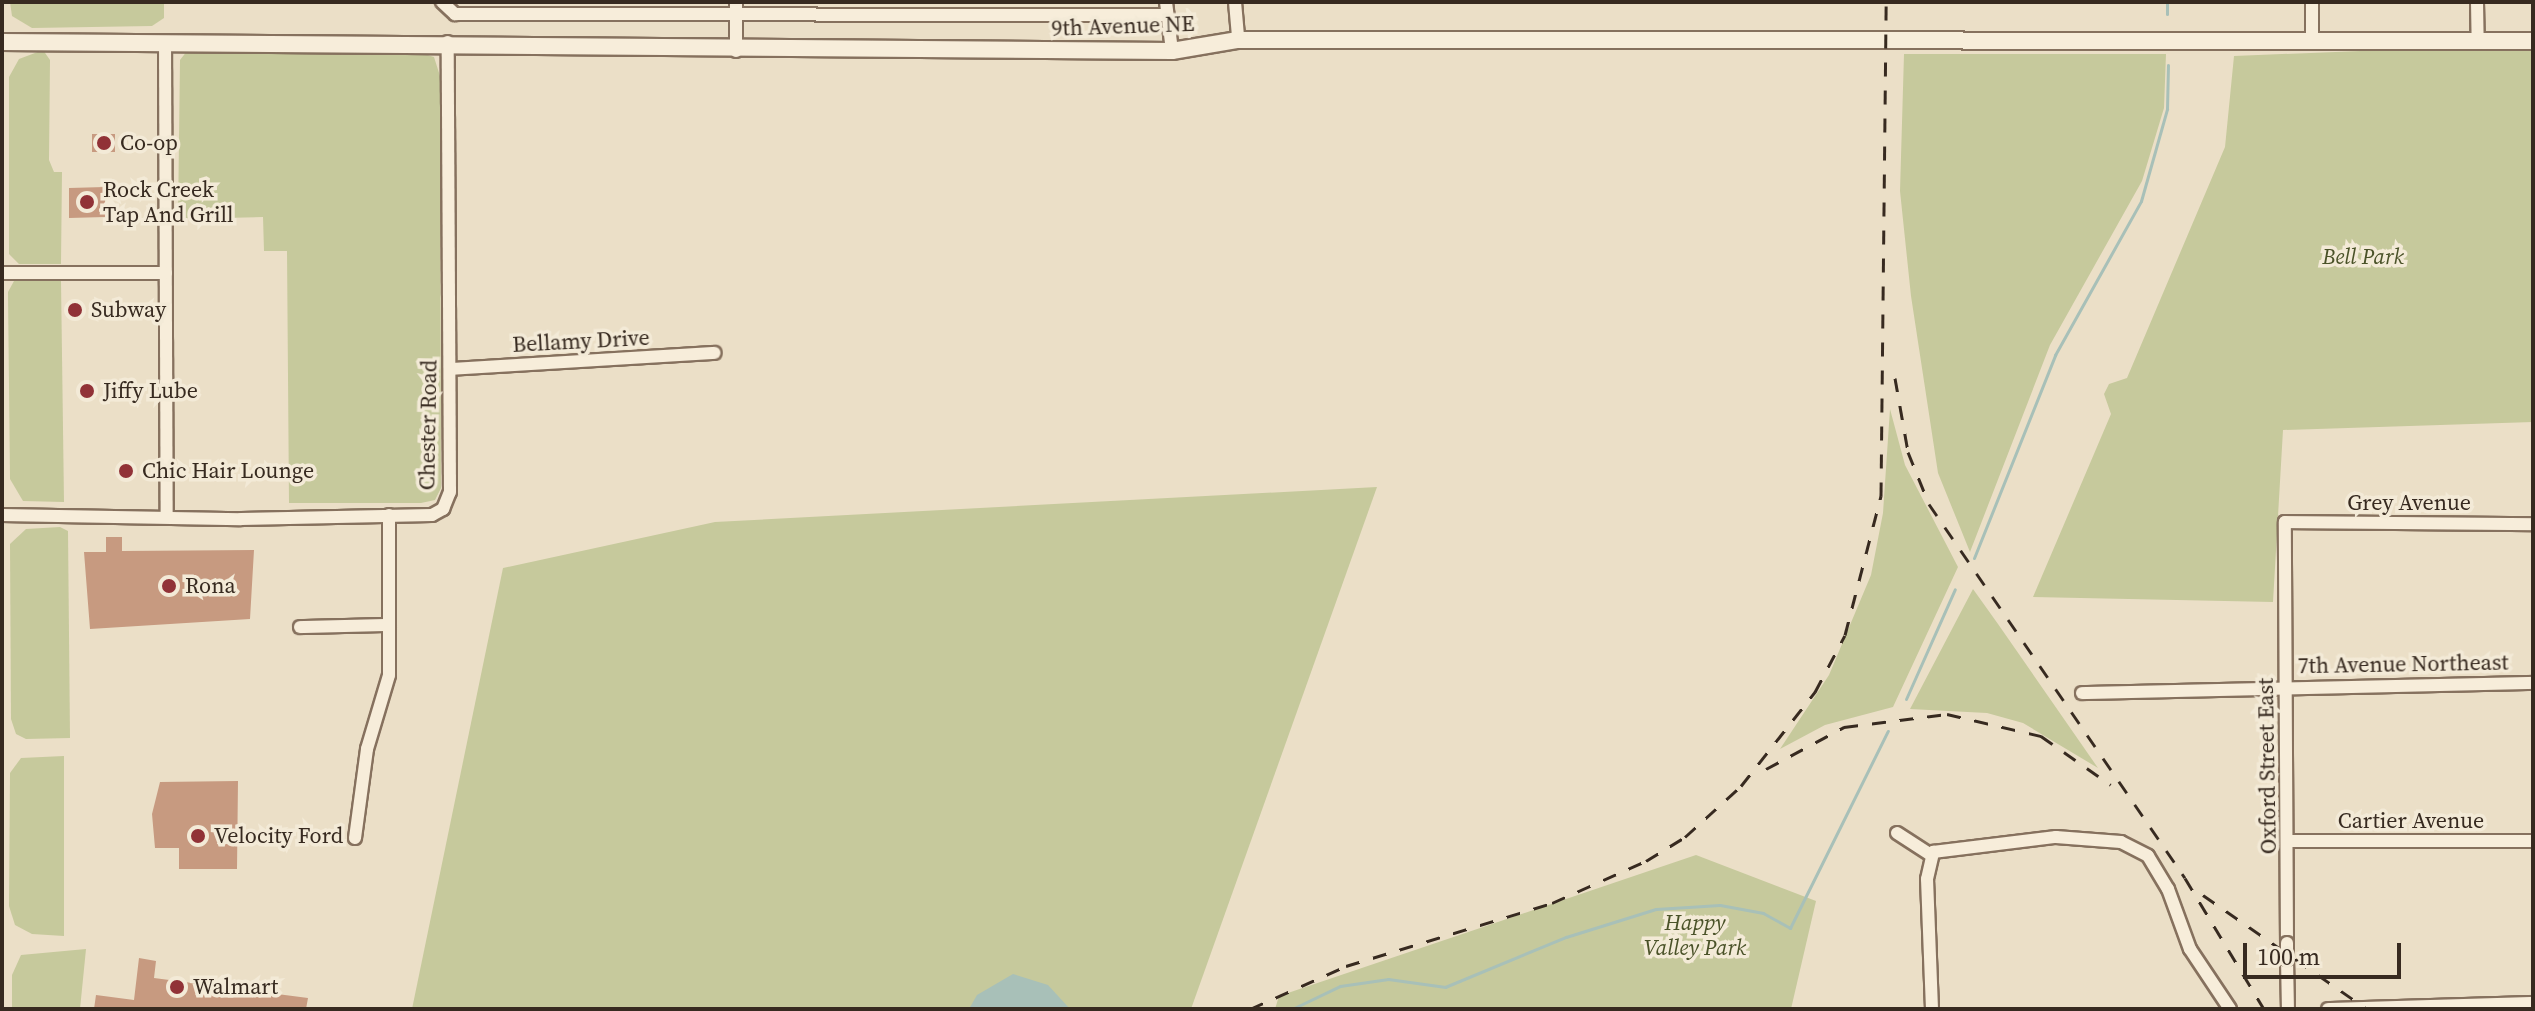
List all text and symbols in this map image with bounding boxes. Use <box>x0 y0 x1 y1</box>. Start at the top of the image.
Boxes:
street label: 9th Avenue NE <box>1051 10 1195 42</box>
place label: Co-op <box>120 130 178 156</box>
marker: Co-op <box>95 134 113 152</box>
place label: Rock Creek Tap And Grill <box>103 176 234 228</box>
marker: Rock Creek Tap And Grill <box>78 193 96 211</box>
park label: Bell Park <box>2322 244 2404 270</box>
place label: Subway <box>91 297 166 323</box>
marker: Subway <box>66 301 84 319</box>
street label: Bellamy Drive <box>512 324 650 358</box>
street label: Chester Road <box>414 360 442 490</box>
place label: Jiffy Lube <box>103 378 198 404</box>
marker: Jiffy Lube <box>78 382 96 400</box>
place label: Chic Hair Lounge <box>142 458 314 484</box>
marker: Chic Hair Lounge <box>117 462 135 480</box>
street label: Grey Avenue <box>2347 490 2471 516</box>
place label: Rona <box>185 573 236 599</box>
marker: Rona <box>160 577 178 595</box>
street label: 7th Avenue Northeast <box>2297 649 2509 679</box>
street label: Oxford Street East <box>2252 678 2282 854</box>
street label: Cartier Avenue <box>2338 808 2484 834</box>
place label: Velocity Ford <box>214 823 343 849</box>
marker: Velocity Ford <box>189 827 207 845</box>
park label: Happy Valley Park <box>1644 909 1746 960</box>
scale bar <box>2247 927 2405 977</box>
text: 100 m <box>2257 940 2320 973</box>
place label: Walmart <box>193 974 278 1000</box>
marker: Walmart <box>168 978 186 996</box>

